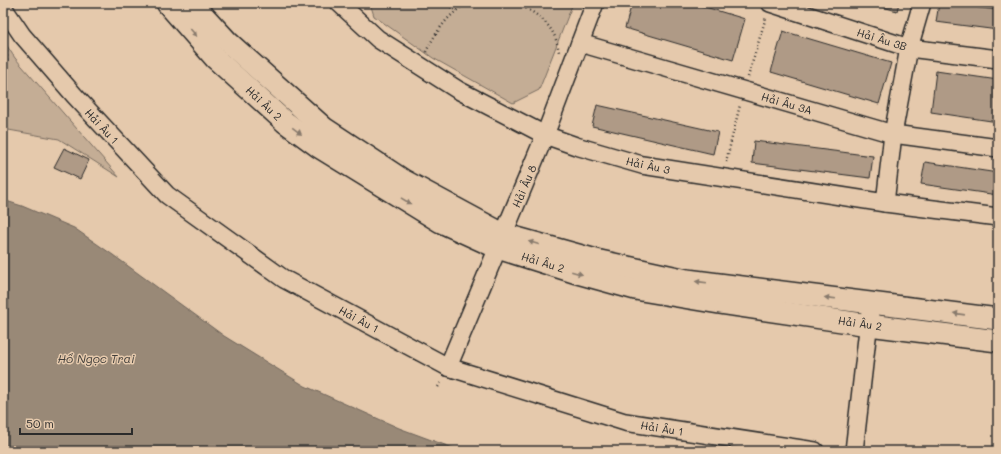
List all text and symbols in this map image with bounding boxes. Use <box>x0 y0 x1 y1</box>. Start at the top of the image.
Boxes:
street label: Hải Âu 3B <box>855 24 909 54</box>
one-way arrow <box>188 27 197 38</box>
street label: Hải Âu 2 <box>243 82 285 124</box>
street label: Hải Âu 3A <box>760 89 814 117</box>
street label: Hải Âu 1 <box>82 105 122 147</box>
one-way arrow <box>292 127 303 135</box>
street label: Hải Âu 3 <box>625 153 672 177</box>
street label: Hải Âu 8 <box>508 162 540 210</box>
one-way arrow <box>400 198 412 205</box>
one-way arrow <box>528 240 540 246</box>
street label: Hải Âu 2 <box>520 248 566 276</box>
one-way arrow <box>571 270 583 276</box>
one-way arrow <box>695 279 707 285</box>
one-way arrow <box>824 295 836 301</box>
street label: Hải Âu 1 <box>336 302 382 336</box>
one-way arrow <box>953 311 965 317</box>
street label: Hải Âu 2 <box>837 312 883 334</box>
water label: Hồ Ngọc Trai <box>57 350 135 366</box>
scale bar <box>20 410 132 436</box>
text: 50 m <box>26 415 54 431</box>
street label: Hải Âu 1 <box>639 417 685 439</box>

